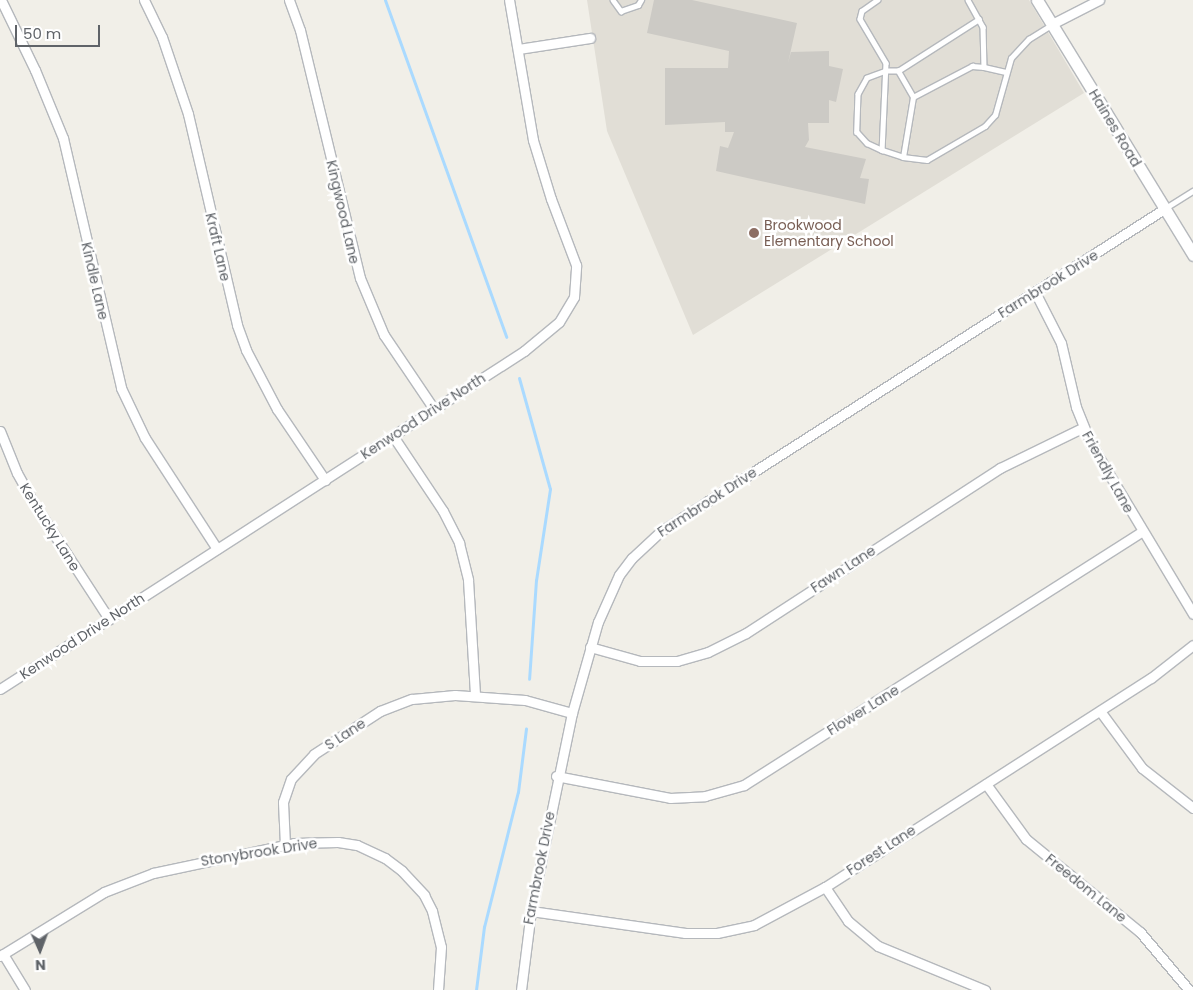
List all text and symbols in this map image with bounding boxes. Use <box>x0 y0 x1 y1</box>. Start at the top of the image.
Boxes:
scale bar <box>18 15 102 47</box>
text: 50 m <box>23 23 61 44</box>
street label: Haines Road <box>1085 86 1145 170</box>
street label: Kingwood Lane <box>323 158 363 266</box>
street label: Kraft Lane <box>202 211 234 283</box>
place label: Brookwood Elementary School <box>764 217 894 250</box>
marker: Brookwood Elementary School <box>748 227 760 239</box>
street label: Kindle Lane <box>78 240 112 322</box>
street label: Farmbrook Drive <box>995 246 1101 322</box>
street label: Kenwood Drive North <box>357 369 489 463</box>
street label: Friendly Lane <box>1079 428 1137 516</box>
street label: Farmbrook Drive <box>654 464 760 540</box>
street label: Kentucky Lane <box>16 480 84 574</box>
street label: Fawn Lane <box>807 542 879 596</box>
street label: Kenwood Drive North <box>16 589 148 683</box>
street label: Flower Lane <box>824 681 902 739</box>
street label: S Lane <box>322 715 368 753</box>
street label: Farmbrook Drive <box>520 810 558 926</box>
street label: Forest Lane <box>843 821 919 879</box>
street label: Stonybrook Drive <box>200 834 318 870</box>
street label: Freedom Lane <box>1042 850 1130 926</box>
north arrow <box>15 925 65 975</box>
text: N <box>35 955 46 975</box>

